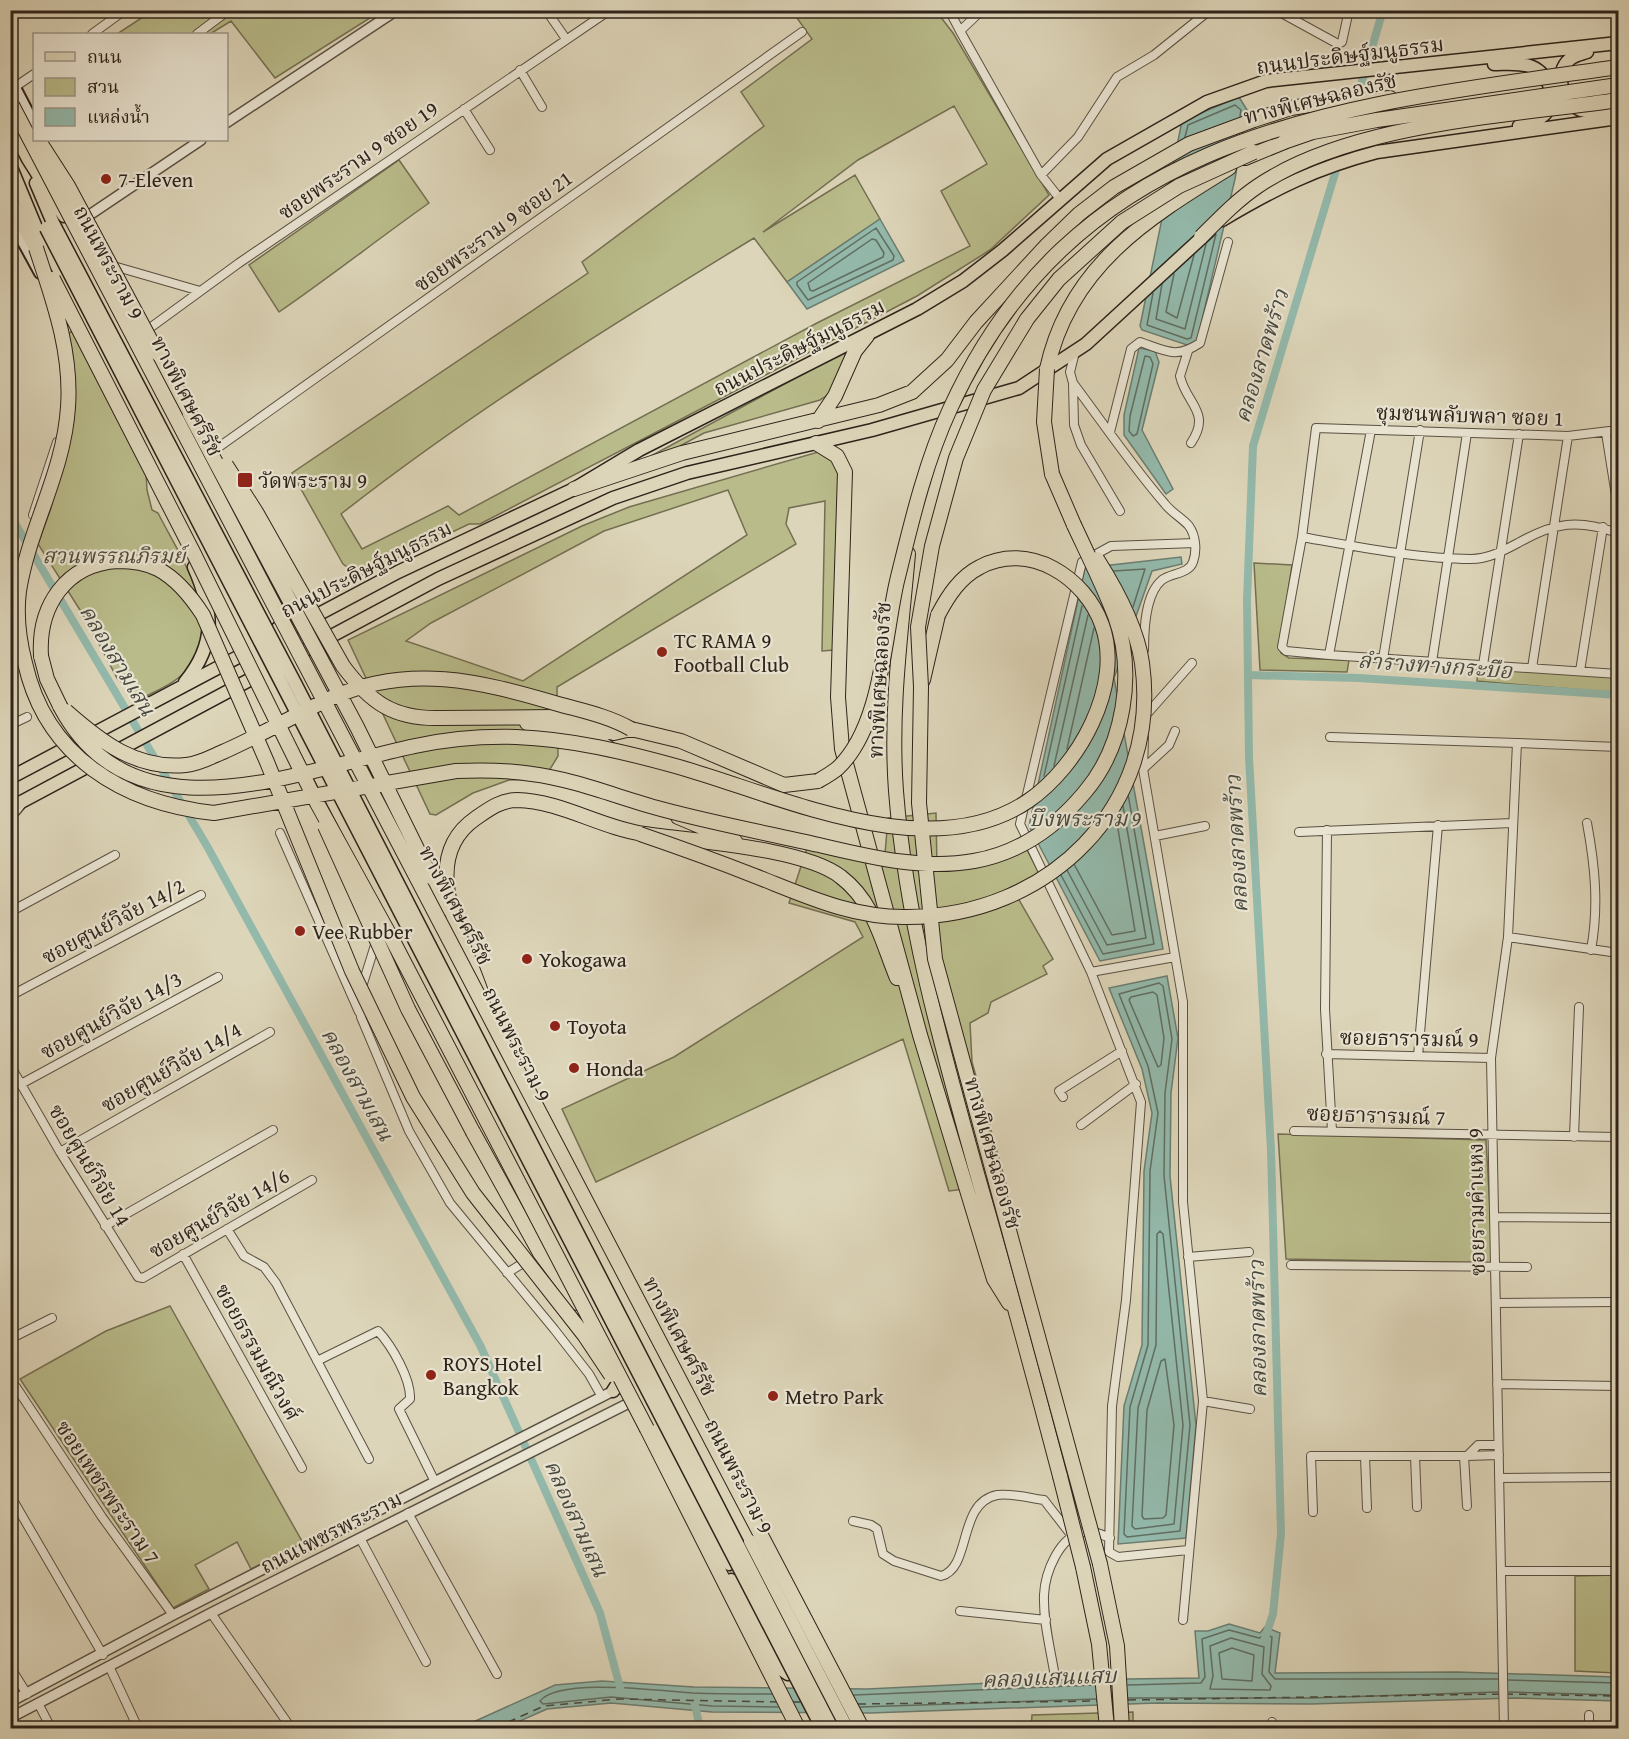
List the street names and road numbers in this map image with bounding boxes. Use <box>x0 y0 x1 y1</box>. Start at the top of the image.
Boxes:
street label: ถนนประดิษฐ์มนูธรรม <box>1254 28 1446 82</box>
street label: ทางพิเศษฉลองรัช <box>1240 64 1400 132</box>
street label: ซอยพระราม 9 ซอย 19 <box>272 93 444 227</box>
street label: ซอยพระราม 9 ซอย 21 <box>407 163 579 299</box>
street label: ถนนพระราม 9 <box>66 199 152 325</box>
street label: ถนนประดิษฐ์มนูธรรม <box>708 290 890 404</box>
street label: ทางพิเศษศรีรัช <box>143 330 231 462</box>
street label: ชุมชนพลับพลา ซอย 1 <box>1376 396 1564 434</box>
street label: ถนนประดิษฐ์มนูธรรม <box>275 512 457 626</box>
street label: ทางพิเศษฉลองรัช <box>859 601 899 759</box>
street label: ทางพิเศษศรีรัช <box>411 840 501 970</box>
street label: ซอยศูนย์วิจัย 14/2 <box>36 870 190 972</box>
street label: ซอยศูนย์วิจัย 14/3 <box>34 963 188 1067</box>
street label: ถนนพระราม 9 <box>475 981 559 1107</box>
street label: ซอยศูนย์วิจัย 14/4 <box>95 1014 247 1120</box>
street label: ซอยธารารมณ์ 9 <box>1339 1021 1479 1055</box>
street label: ทางพิเศษฉลองรัช <box>956 1073 1030 1233</box>
street label: ซอยธารารมณ์ 7 <box>1306 1097 1446 1133</box>
street label: ซอยศูนย์วิจัย 14 <box>41 1098 139 1232</box>
street label: ซอยรามคำแหง 9 <box>1459 1128 1493 1276</box>
street label: ซอยศูนย์วิจัย 14/6 <box>143 1160 295 1266</box>
street label: ทางพิเศษศรีรัช <box>635 1271 725 1401</box>
street label: ซอยธรรมมณีวงศ์ <box>208 1278 308 1426</box>
street label: ถนนพระราม 9 <box>697 1413 781 1539</box>
street label: ซอยเพชรพระราม 7 <box>48 1414 168 1570</box>
street label: ถนนเพชรพระราม <box>255 1483 407 1581</box>

